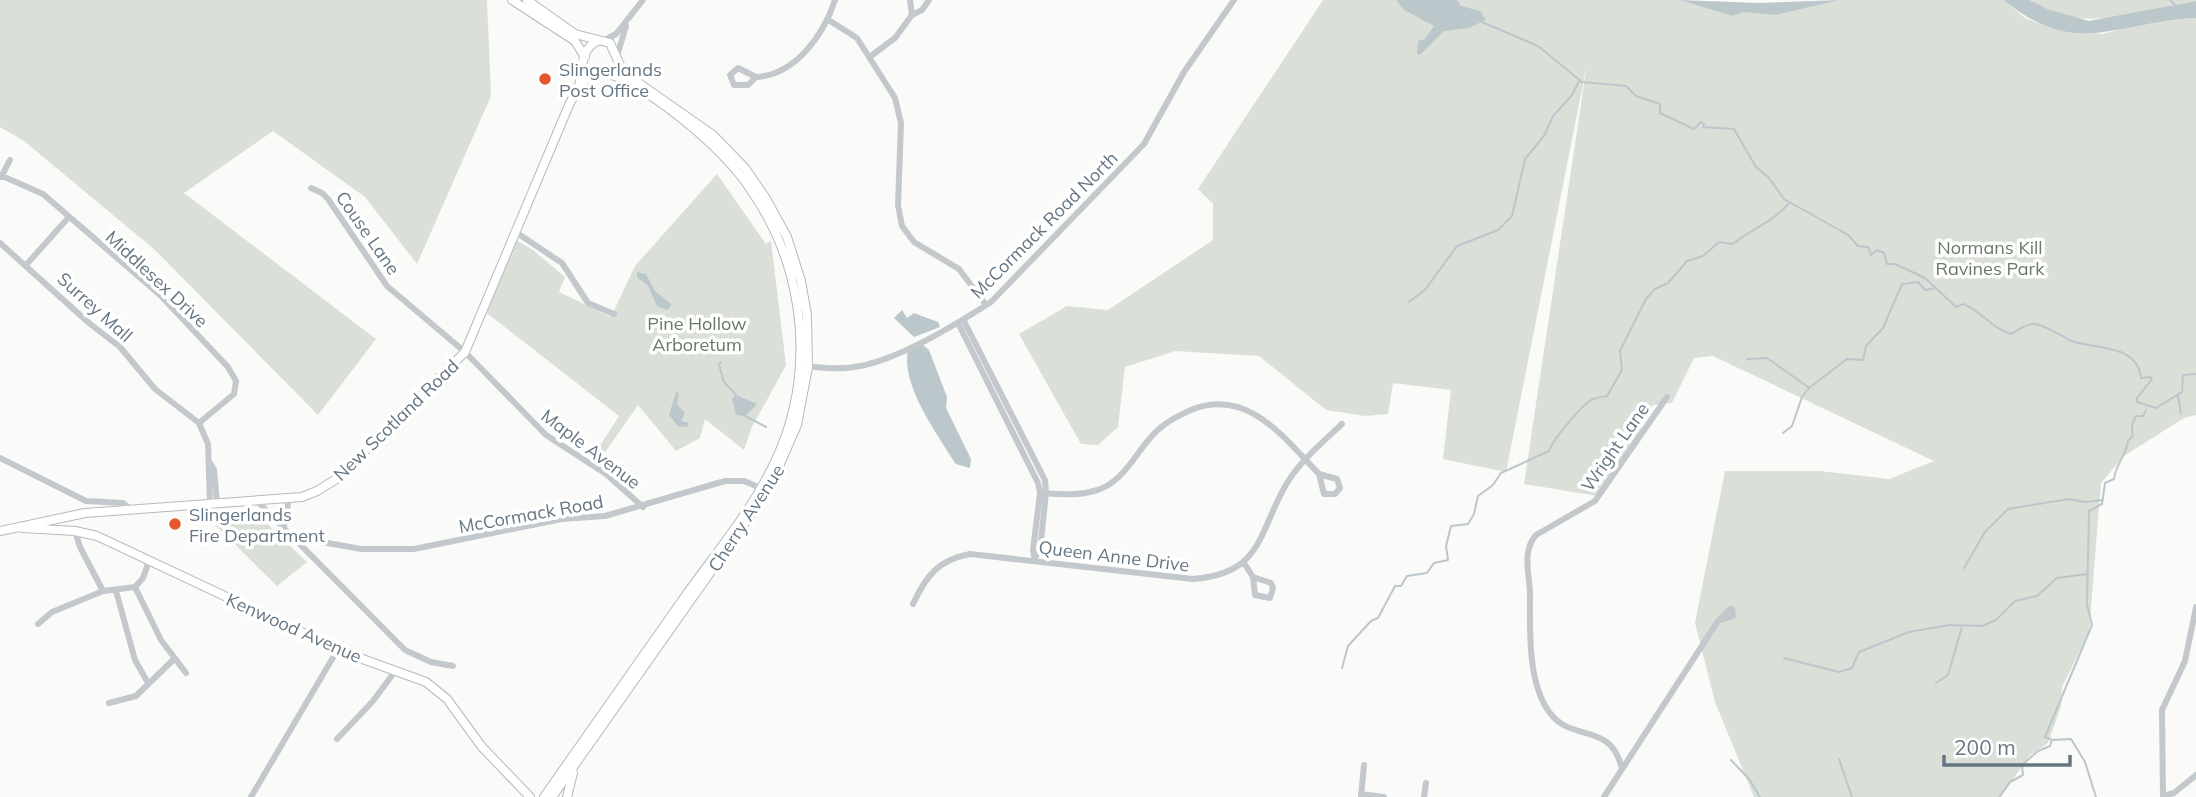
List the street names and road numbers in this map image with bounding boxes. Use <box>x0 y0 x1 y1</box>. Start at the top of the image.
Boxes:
street label: McCormack Road North <box>966 147 1122 303</box>
street label: Couse Lane <box>331 187 405 279</box>
street label: Middlesex Drive <box>101 226 213 332</box>
street label: Surrey Mall <box>53 267 137 347</box>
street label: New Scotland Road <box>329 354 463 486</box>
street label: Wright Lane <box>1576 398 1654 496</box>
street label: Maple Avenue <box>537 404 645 494</box>
street label: Cherry Avenue <box>703 460 789 576</box>
street label: McCormack Road <box>457 490 605 538</box>
street label: Queen Anne Drive <box>1037 535 1191 577</box>
street label: Kenwood Avenue <box>223 588 365 668</box>

